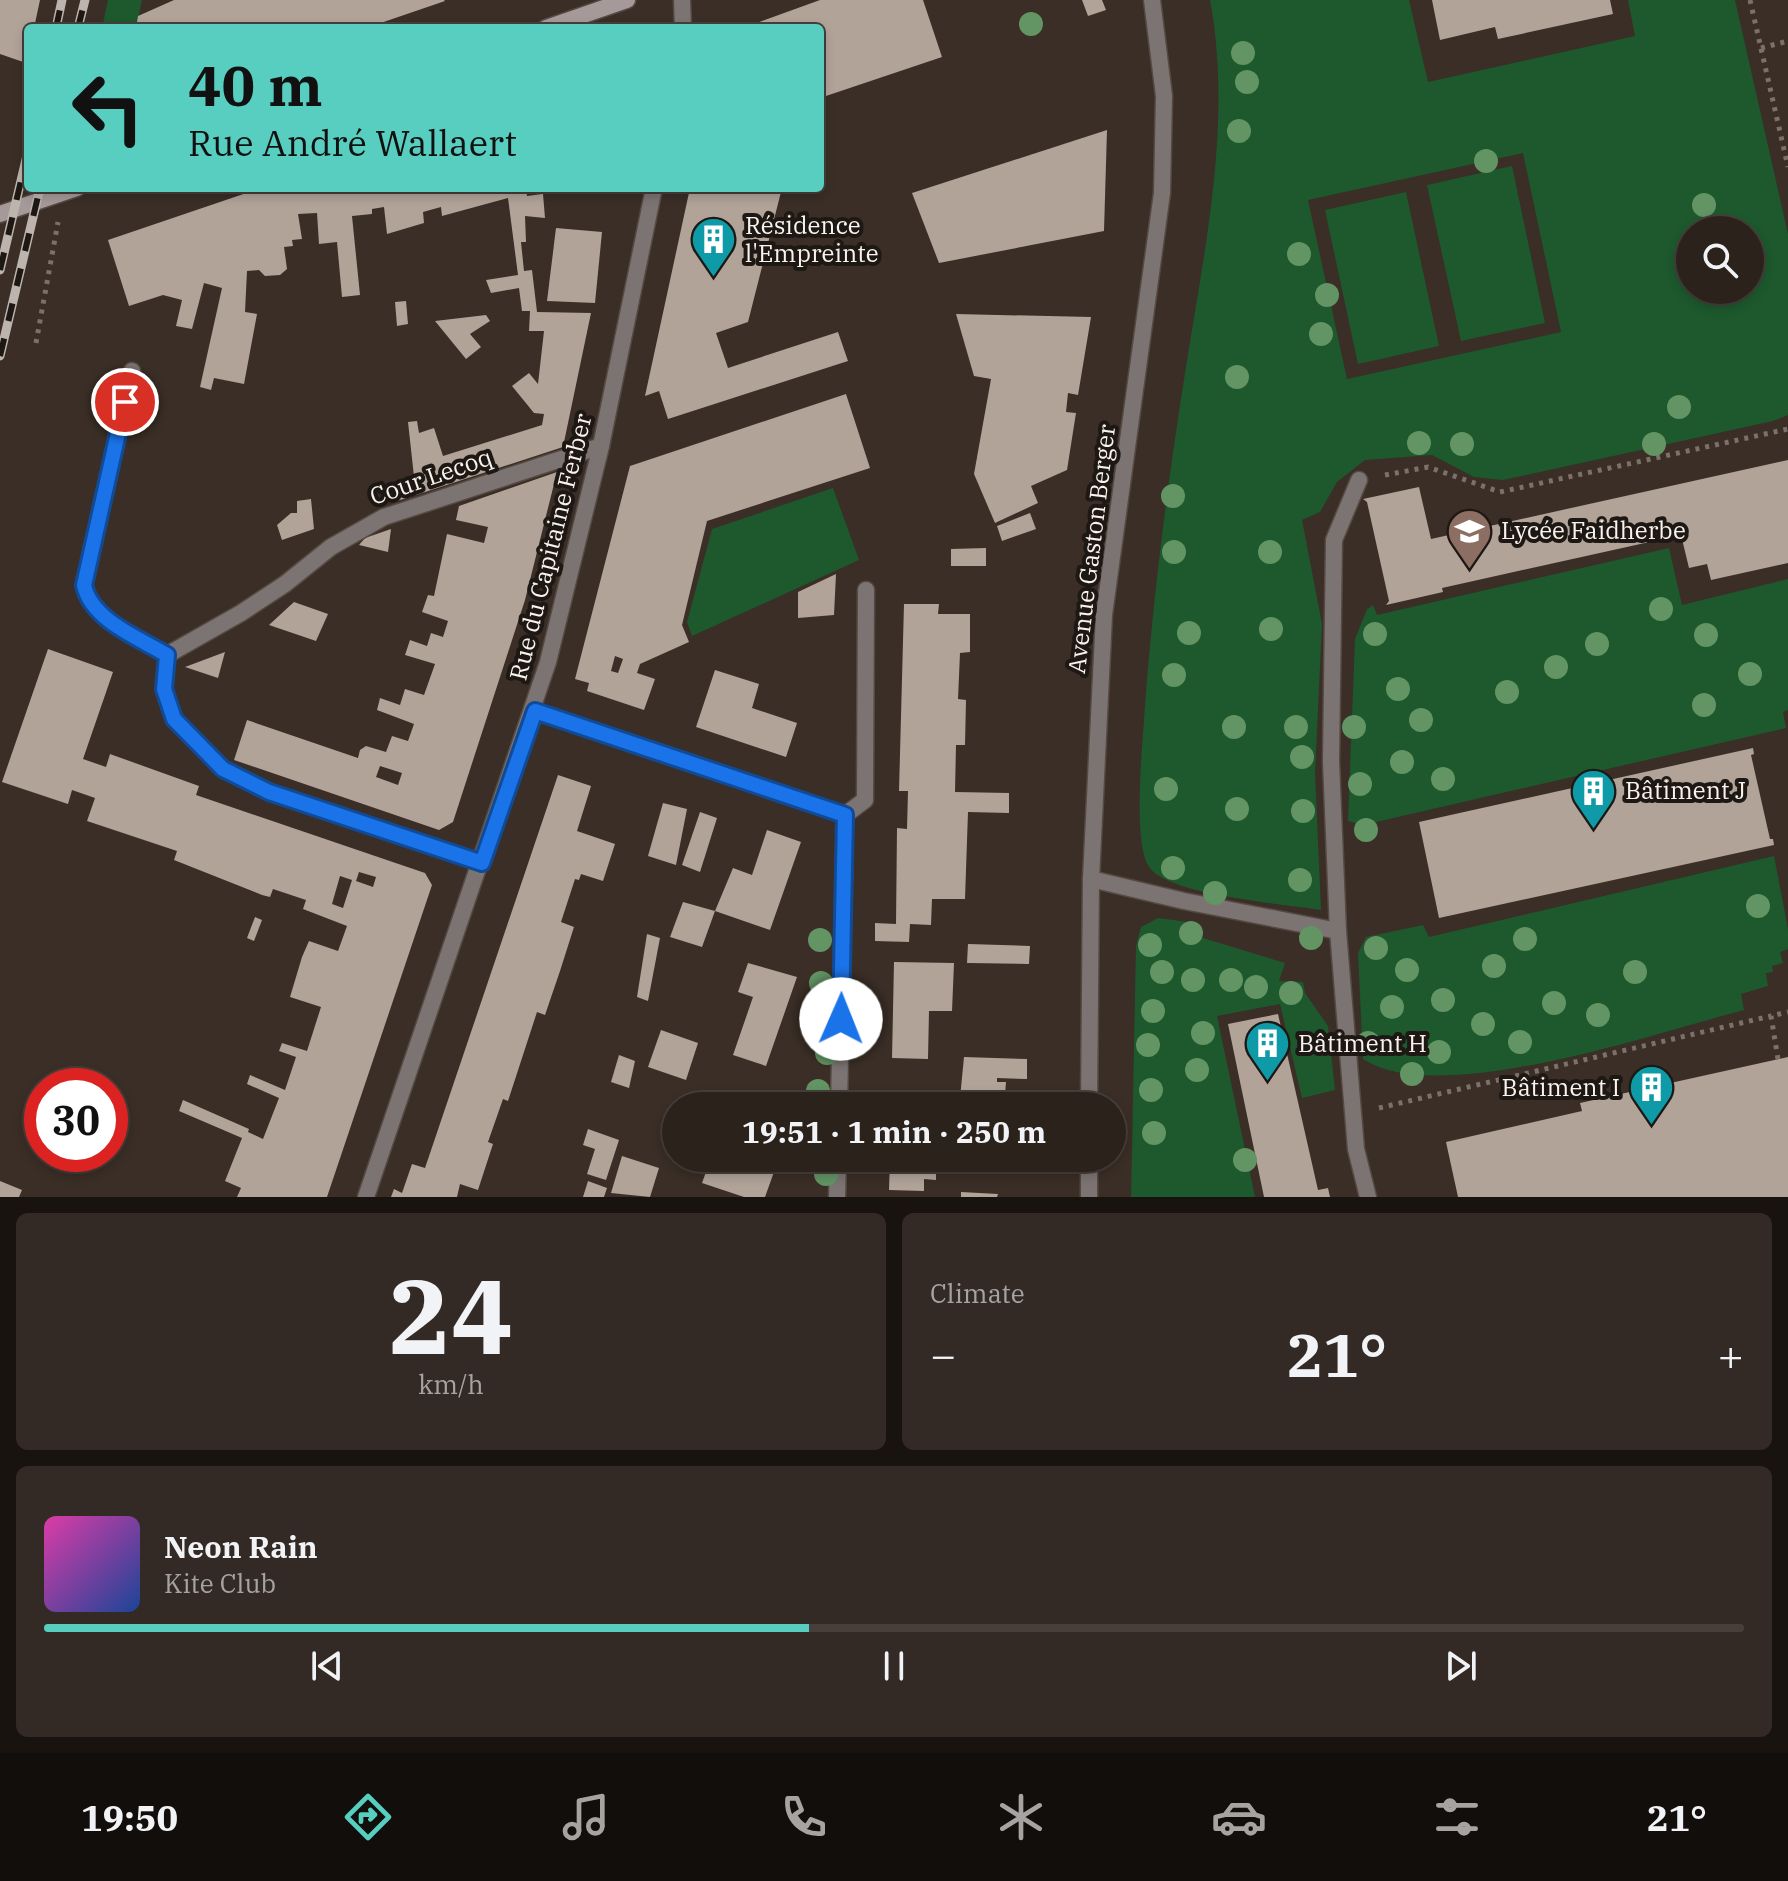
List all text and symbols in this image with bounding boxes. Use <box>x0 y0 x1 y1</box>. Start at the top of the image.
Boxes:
text: 40 m <box>188 49 323 121</box>
icon: left <box>56 56 160 160</box>
text: Rue André Wallaert <box>188 119 517 166</box>
place label: Résidence l'Empreinte <box>745 209 879 269</box>
building icon: Résidence l'Empreinte <box>690 216 738 279</box>
map controls <box>1676 216 1764 304</box>
button: search <box>1676 216 1764 304</box>
pin <box>91 368 159 436</box>
icon: arrive <box>103 380 147 424</box>
street label: Rue du Capitaine Ferber <box>501 410 599 683</box>
street label: Avenue Gaston Berger <box>1060 422 1122 675</box>
street label: Cour Lecoq <box>365 440 496 512</box>
school or university icon: Lycée Faidherbe <box>1446 507 1494 570</box>
place label: Lycée Faidherbe <box>1501 514 1686 546</box>
building icon: Bâtiment J <box>1570 767 1618 830</box>
place label: Bâtiment J <box>1625 774 1746 806</box>
position arrow <box>799 977 883 1061</box>
building icon: Bâtiment H <box>1243 1020 1291 1083</box>
place label: Bâtiment H <box>1298 1027 1427 1059</box>
building icon: Bâtiment I <box>1627 1064 1675 1127</box>
speed limit sign: 30 <box>24 1068 128 1172</box>
place label: Bâtiment I <box>1502 1071 1620 1103</box>
text: 19:51 · 1 min · 250 m <box>742 1112 1046 1151</box>
text: 24 <box>389 1247 513 1383</box>
text: Climate <box>930 1276 1025 1310</box>
text: 21° <box>1287 1315 1387 1394</box>
text: − <box>930 1326 956 1383</box>
text: + <box>1718 1326 1744 1383</box>
text: km/h <box>418 1367 484 1401</box>
text: Neon Rain <box>164 1527 318 1566</box>
text: Kite Club <box>164 1566 276 1600</box>
icon: previous <box>305 1644 349 1688</box>
icon: pause <box>872 1644 916 1688</box>
icon: next <box>1439 1644 1483 1688</box>
icon: directions <box>340 1789 396 1845</box>
icon: music <box>558 1789 614 1845</box>
icon: phone <box>776 1789 832 1845</box>
icon: climate <box>993 1789 1049 1845</box>
icon: car <box>1211 1789 1267 1845</box>
icon: filters <box>1429 1789 1485 1845</box>
text: 19:50 <box>81 1794 178 1841</box>
text: 21° <box>1647 1794 1707 1841</box>

